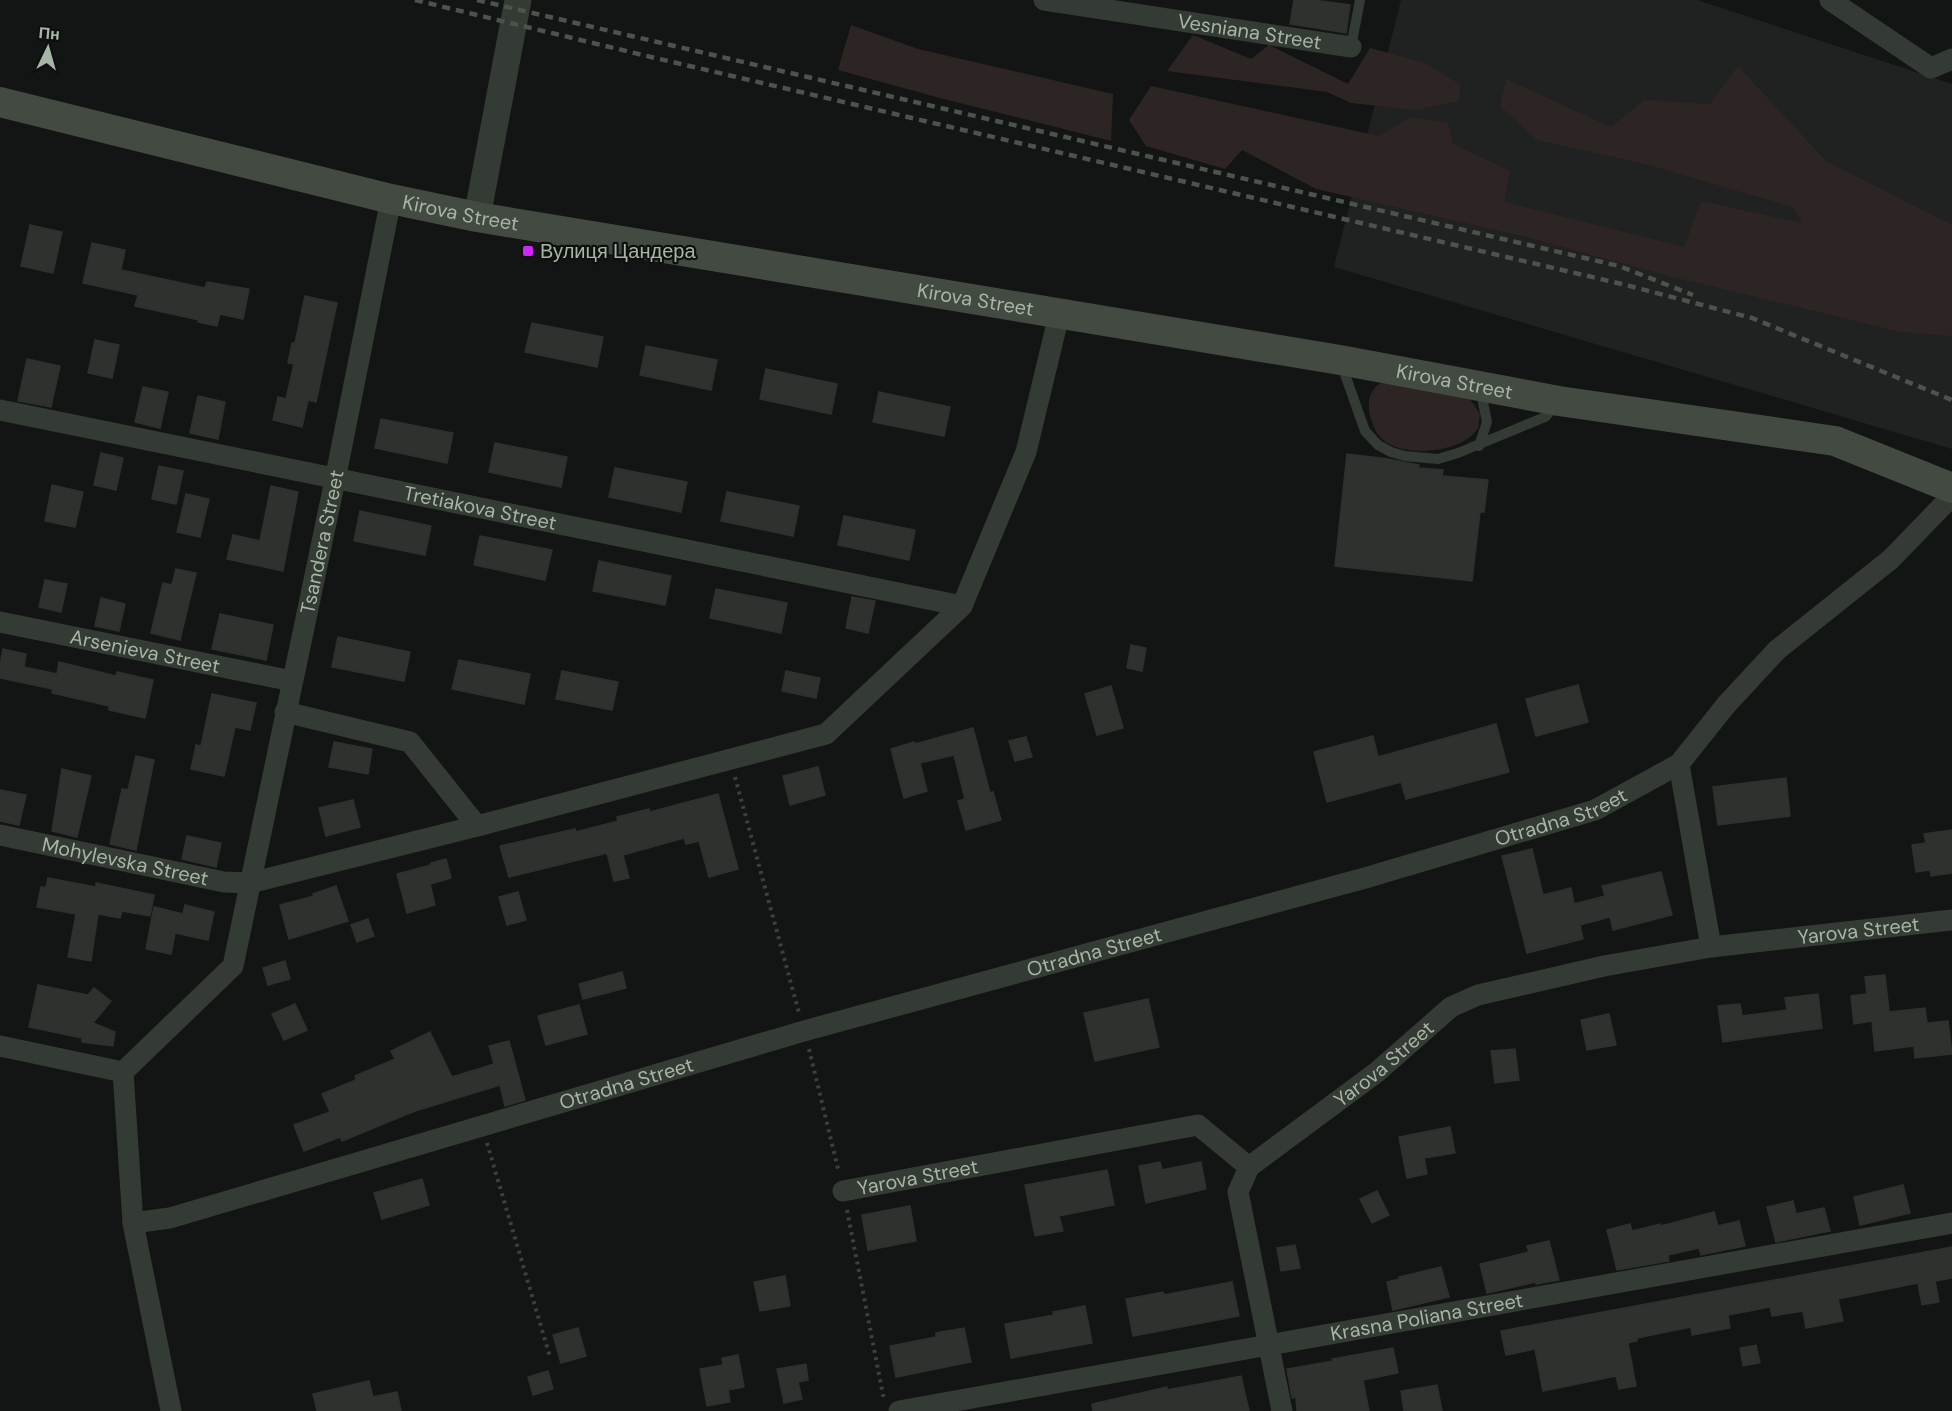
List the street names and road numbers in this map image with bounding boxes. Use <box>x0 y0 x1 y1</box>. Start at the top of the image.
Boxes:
street label: Vesniana Street <box>1176 8 1323 55</box>
street label: Kirova Street <box>400 189 521 237</box>
street label: Kirova Street <box>915 277 1036 322</box>
street label: Kirova Street <box>1394 358 1515 405</box>
street label: Tsandera Street <box>294 468 350 616</box>
street label: Tretiakova Street <box>401 480 559 536</box>
street label: Arsenieva Street <box>68 623 222 679</box>
street label: Otradna Street <box>1492 782 1632 852</box>
street label: Mohylevska Street <box>40 831 211 891</box>
street label: Yarova Street <box>1796 911 1921 950</box>
street label: Otradna Street <box>1024 921 1165 983</box>
street label: Yarova Street <box>1328 1015 1440 1113</box>
street label: Otradna Street <box>556 1051 697 1116</box>
street label: Yarova Street <box>855 1153 980 1201</box>
street label: Krasna Poliana Street <box>1328 1287 1525 1347</box>

